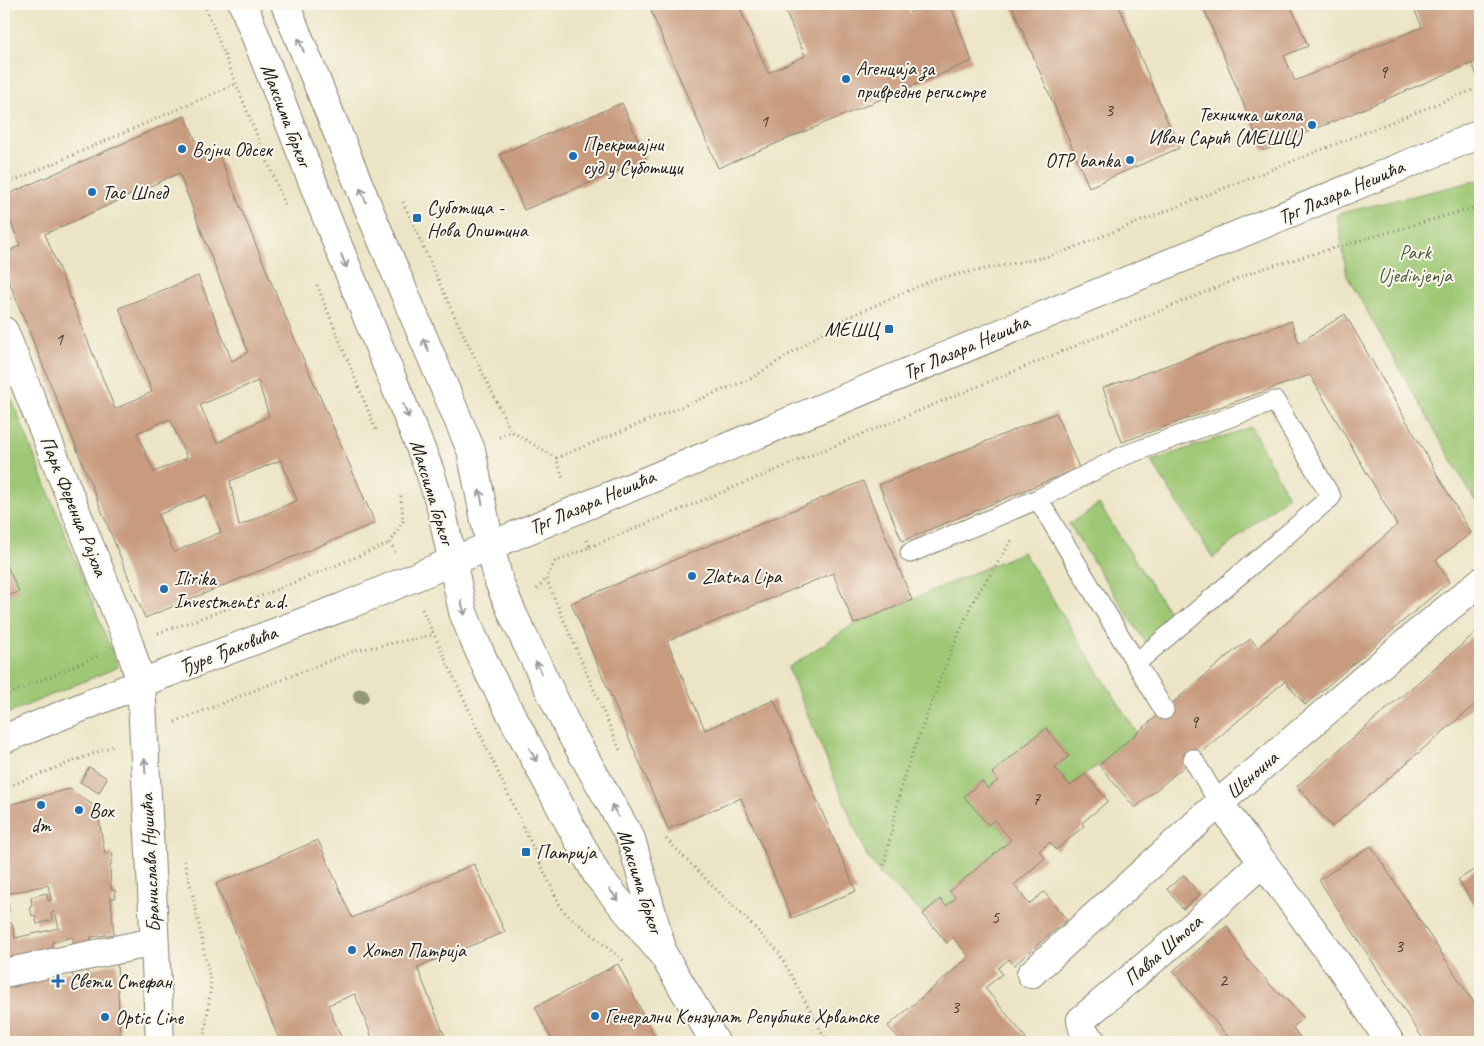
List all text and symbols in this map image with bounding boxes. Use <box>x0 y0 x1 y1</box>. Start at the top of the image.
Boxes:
one-way arrow <box>296 37 305 52</box>
place label: Агенција за привредне регистре <box>856 56 987 104</box>
street label: Максима Горког <box>255 60 318 172</box>
house number: 9 <box>1379 61 1389 83</box>
marker: Агенција за привредне регистре <box>840 73 852 85</box>
house number: 3 <box>1105 99 1115 121</box>
place label: Техничка школа Иван Сарић (МЕШЦ) <box>1148 102 1304 150</box>
house number: 1 <box>760 110 769 132</box>
marker: Техничка школа Иван Сарић (МЕШЦ) <box>1306 119 1318 131</box>
place label: Прекршајни суд у Суботици <box>583 132 684 180</box>
place label: Војни Одсек <box>192 137 273 162</box>
marker: Војни Одсек <box>176 143 188 155</box>
place label: OTP banka <box>1045 148 1122 173</box>
marker: Прекршајни суд у Суботици <box>567 150 579 162</box>
marker: OTP banka <box>1124 154 1136 166</box>
street label: Трг Лазара Нешића <box>1274 154 1409 230</box>
place label: Тас Шпед <box>102 180 170 205</box>
marker: Тас Шпед <box>86 186 98 198</box>
one-way arrow <box>358 188 367 203</box>
place label: Суботица - Нова Општина <box>427 195 529 243</box>
marker: Суботица - Нова Општина <box>411 212 423 224</box>
park label: Park Ujedinjenja <box>1378 240 1453 288</box>
one-way arrow <box>340 253 350 268</box>
street label: Трг Лазара Нешића <box>899 309 1034 385</box>
place label: МЕШЦ <box>825 317 881 342</box>
marker: МЕШЦ <box>883 323 895 335</box>
house number: 1 <box>55 328 64 350</box>
one-way arrow <box>421 337 430 352</box>
one-way arrow <box>402 403 411 419</box>
street label: Парк Ференца Рајхла <box>35 432 114 581</box>
street label: Максима Горког <box>404 437 461 550</box>
street label: Трг Лазара Нешића <box>525 464 660 540</box>
one-way arrow <box>475 489 485 505</box>
place label: Zlatna Lipa <box>702 564 783 589</box>
place label: Ilirika Investments a.d. <box>174 566 287 614</box>
marker: Zlatna Lipa <box>686 570 698 582</box>
marker: Ilirika Investments a.d. <box>158 583 170 595</box>
one-way arrow <box>459 600 468 616</box>
street label: Ђуре Ђаковића <box>175 619 282 681</box>
one-way arrow <box>534 660 544 675</box>
house number: 9 <box>1190 711 1200 733</box>
street label: Шеноина <box>1221 745 1284 805</box>
one-way arrow <box>528 747 538 762</box>
one-way arrow <box>141 759 150 775</box>
house number: 7 <box>1032 788 1041 810</box>
street label: Бранислава Нушића <box>134 792 166 933</box>
place label: Box <box>89 798 115 823</box>
marker: dm <box>35 799 47 811</box>
marker: Box <box>73 804 85 816</box>
one-way arrow <box>610 804 619 819</box>
place label: dm <box>31 813 53 838</box>
street label: Максима Горког <box>611 826 669 939</box>
place label: Патрија <box>536 840 598 865</box>
marker: Патрија <box>520 846 532 858</box>
one-way arrow <box>608 888 619 901</box>
house number: 5 <box>991 906 1000 928</box>
street label: Павла Штоса <box>1119 908 1208 991</box>
house number: 3 <box>1395 935 1405 957</box>
place label: Хотел Патрија <box>362 938 467 963</box>
marker: Хотел Патрија <box>346 944 358 956</box>
place label: Свети Стефан <box>69 969 173 994</box>
house number: 2 <box>1219 969 1229 991</box>
marker: Свети Стефан <box>51 974 65 988</box>
house number: 3 <box>951 996 961 1018</box>
place label: Генерални Конзулат Републике Хрватске <box>605 1004 880 1029</box>
place label: Optic Line <box>115 1005 185 1030</box>
marker: Генерални Конзулат Републике Хрватске <box>589 1010 601 1022</box>
marker: Optic Line <box>99 1011 111 1023</box>

